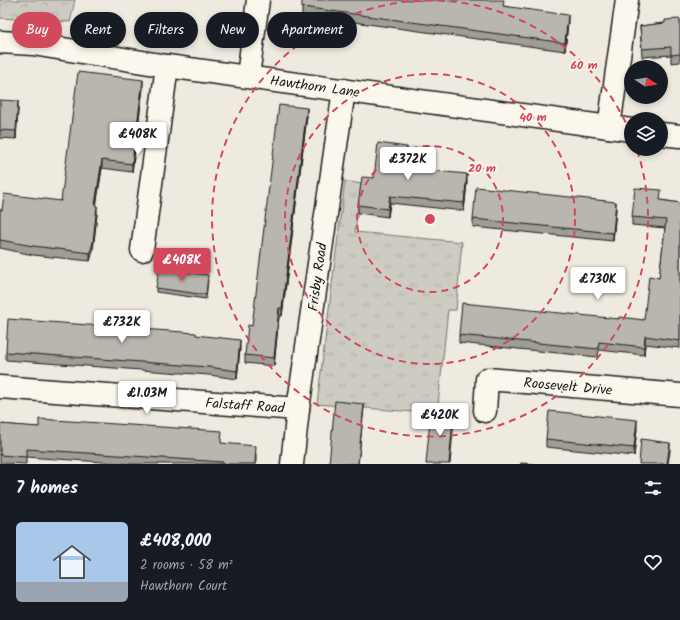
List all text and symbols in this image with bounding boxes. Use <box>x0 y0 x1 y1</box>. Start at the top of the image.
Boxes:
chip: Buy <box>12 12 62 48</box>
chip: Rent <box>70 12 126 48</box>
chip: Filters <box>134 12 198 48</box>
chip: New <box>206 12 259 48</box>
chip: Apartment <box>267 12 357 48</box>
text: 60 m <box>570 56 598 75</box>
north arrow <box>624 60 668 104</box>
map controls <box>624 60 668 156</box>
street label: Hawthorn Lane <box>269 70 362 104</box>
text: 40 m <box>519 108 547 127</box>
button: layers <box>624 112 668 156</box>
pin: £408K <box>110 122 166 156</box>
text: £408K <box>119 124 157 145</box>
pin: £372K <box>380 147 436 181</box>
text: £372K <box>389 149 427 170</box>
text: 20 m <box>468 159 496 178</box>
centre of rings <box>423 212 437 226</box>
street label: Frisby Road <box>302 241 334 313</box>
pin: £408K <box>154 248 210 282</box>
text: £408K <box>163 250 201 271</box>
pin: £730K <box>570 267 626 301</box>
text: £730K <box>579 269 617 290</box>
pin: £732K <box>94 310 150 344</box>
text: £732K <box>103 312 141 333</box>
street label: Roosevelt Drive <box>523 372 614 402</box>
pin: £1.03M <box>114 381 180 415</box>
text: £1.03M <box>127 383 167 404</box>
street label: Falstaff Road <box>205 392 286 420</box>
pin: £420K <box>412 403 468 437</box>
text: £420K <box>421 405 459 426</box>
text: 7 homes <box>16 475 78 502</box>
icon: filters <box>642 477 664 499</box>
text: £408,000 <box>140 528 211 555</box>
icon: home <box>48 538 96 586</box>
icon: heart <box>642 551 664 573</box>
text: 2 rooms · 58 m² <box>140 555 233 576</box>
text: Hawthorn Court <box>140 576 227 597</box>

